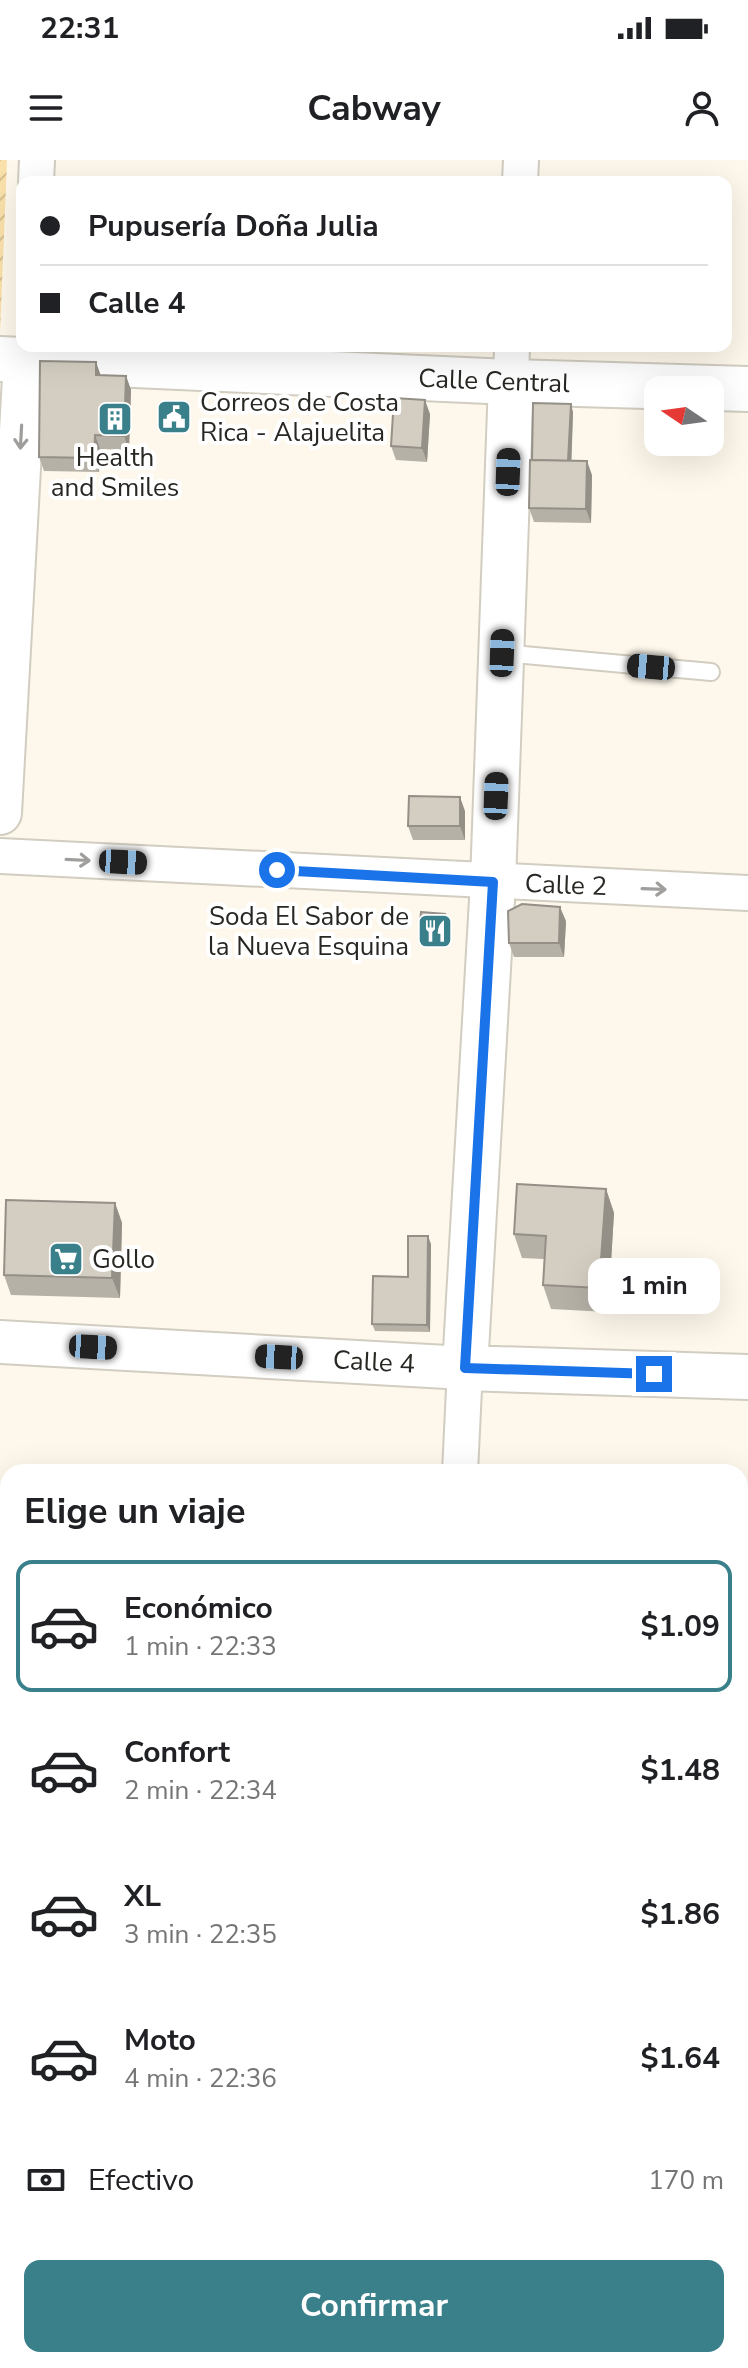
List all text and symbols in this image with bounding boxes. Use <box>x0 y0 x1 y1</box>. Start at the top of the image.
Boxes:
text: 22:31 <box>40 8 119 49</box>
text: Cabway <box>307 84 441 133</box>
icon: menu <box>24 86 68 130</box>
icon: person <box>680 86 724 130</box>
text: Pupusería Doña Julia <box>88 206 379 247</box>
text: Calle 4 <box>88 283 186 324</box>
street label: Calle Central <box>418 361 571 401</box>
north arrow <box>644 376 724 456</box>
map controls <box>644 376 724 456</box>
place label: Correos de Costa Rica - Alajuelita <box>200 385 399 450</box>
public building icon: Correos de Costa Rica - Alajuelita <box>155 398 193 436</box>
building icon: Health and Smiles <box>96 400 134 438</box>
one-way arrow <box>13 423 28 450</box>
place label: Health and Smiles <box>51 440 179 505</box>
car <box>495 448 521 496</box>
car <box>489 629 515 677</box>
car <box>626 653 676 681</box>
car <box>483 772 509 820</box>
car <box>98 849 148 875</box>
route start <box>259 852 295 888</box>
one-way arrow <box>64 853 91 868</box>
street label: Calle 2 <box>524 866 608 904</box>
one-way arrow <box>640 881 667 896</box>
place label: Soda El Sabor de la Nueva Esquina <box>208 899 409 964</box>
restaurant icon: Soda El Sabor de la Nueva Esquina <box>416 912 454 950</box>
supermarket icon: Gollo <box>47 1240 85 1278</box>
place label: Gollo <box>92 1242 155 1277</box>
callout: 1 min <box>588 1258 720 1314</box>
text: 1 min <box>620 1268 688 1303</box>
car <box>68 1334 118 1360</box>
street label: Calle 4 <box>332 1342 416 1382</box>
car <box>254 1344 304 1370</box>
route end <box>636 1356 672 1392</box>
text: Elige un viaje <box>24 1487 245 1536</box>
text: Económico <box>124 1588 273 1629</box>
icon: car <box>28 1590 100 1662</box>
text: $1.09 <box>641 1606 720 1647</box>
text: 1 min · 22:33 <box>124 1629 277 1664</box>
text: Confort <box>124 1732 230 1773</box>
icon: car <box>28 1734 100 1806</box>
text: $1.48 <box>641 1750 720 1791</box>
text: 2 min · 22:34 <box>124 1773 277 1808</box>
text: XL <box>124 1876 161 1917</box>
icon: car <box>28 1878 100 1950</box>
text: $1.86 <box>641 1894 720 1935</box>
text: 3 min · 22:35 <box>124 1917 277 1952</box>
text: Moto <box>124 2020 196 2061</box>
icon: car <box>28 2022 100 2094</box>
text: $1.64 <box>641 2038 720 2079</box>
text: 4 min · 22:36 <box>124 2061 277 2096</box>
icon: cash <box>24 2158 68 2202</box>
text: Efectivo <box>88 2160 194 2201</box>
text: 170 m <box>648 2163 724 2198</box>
button: Confirmar <box>24 2260 724 2352</box>

